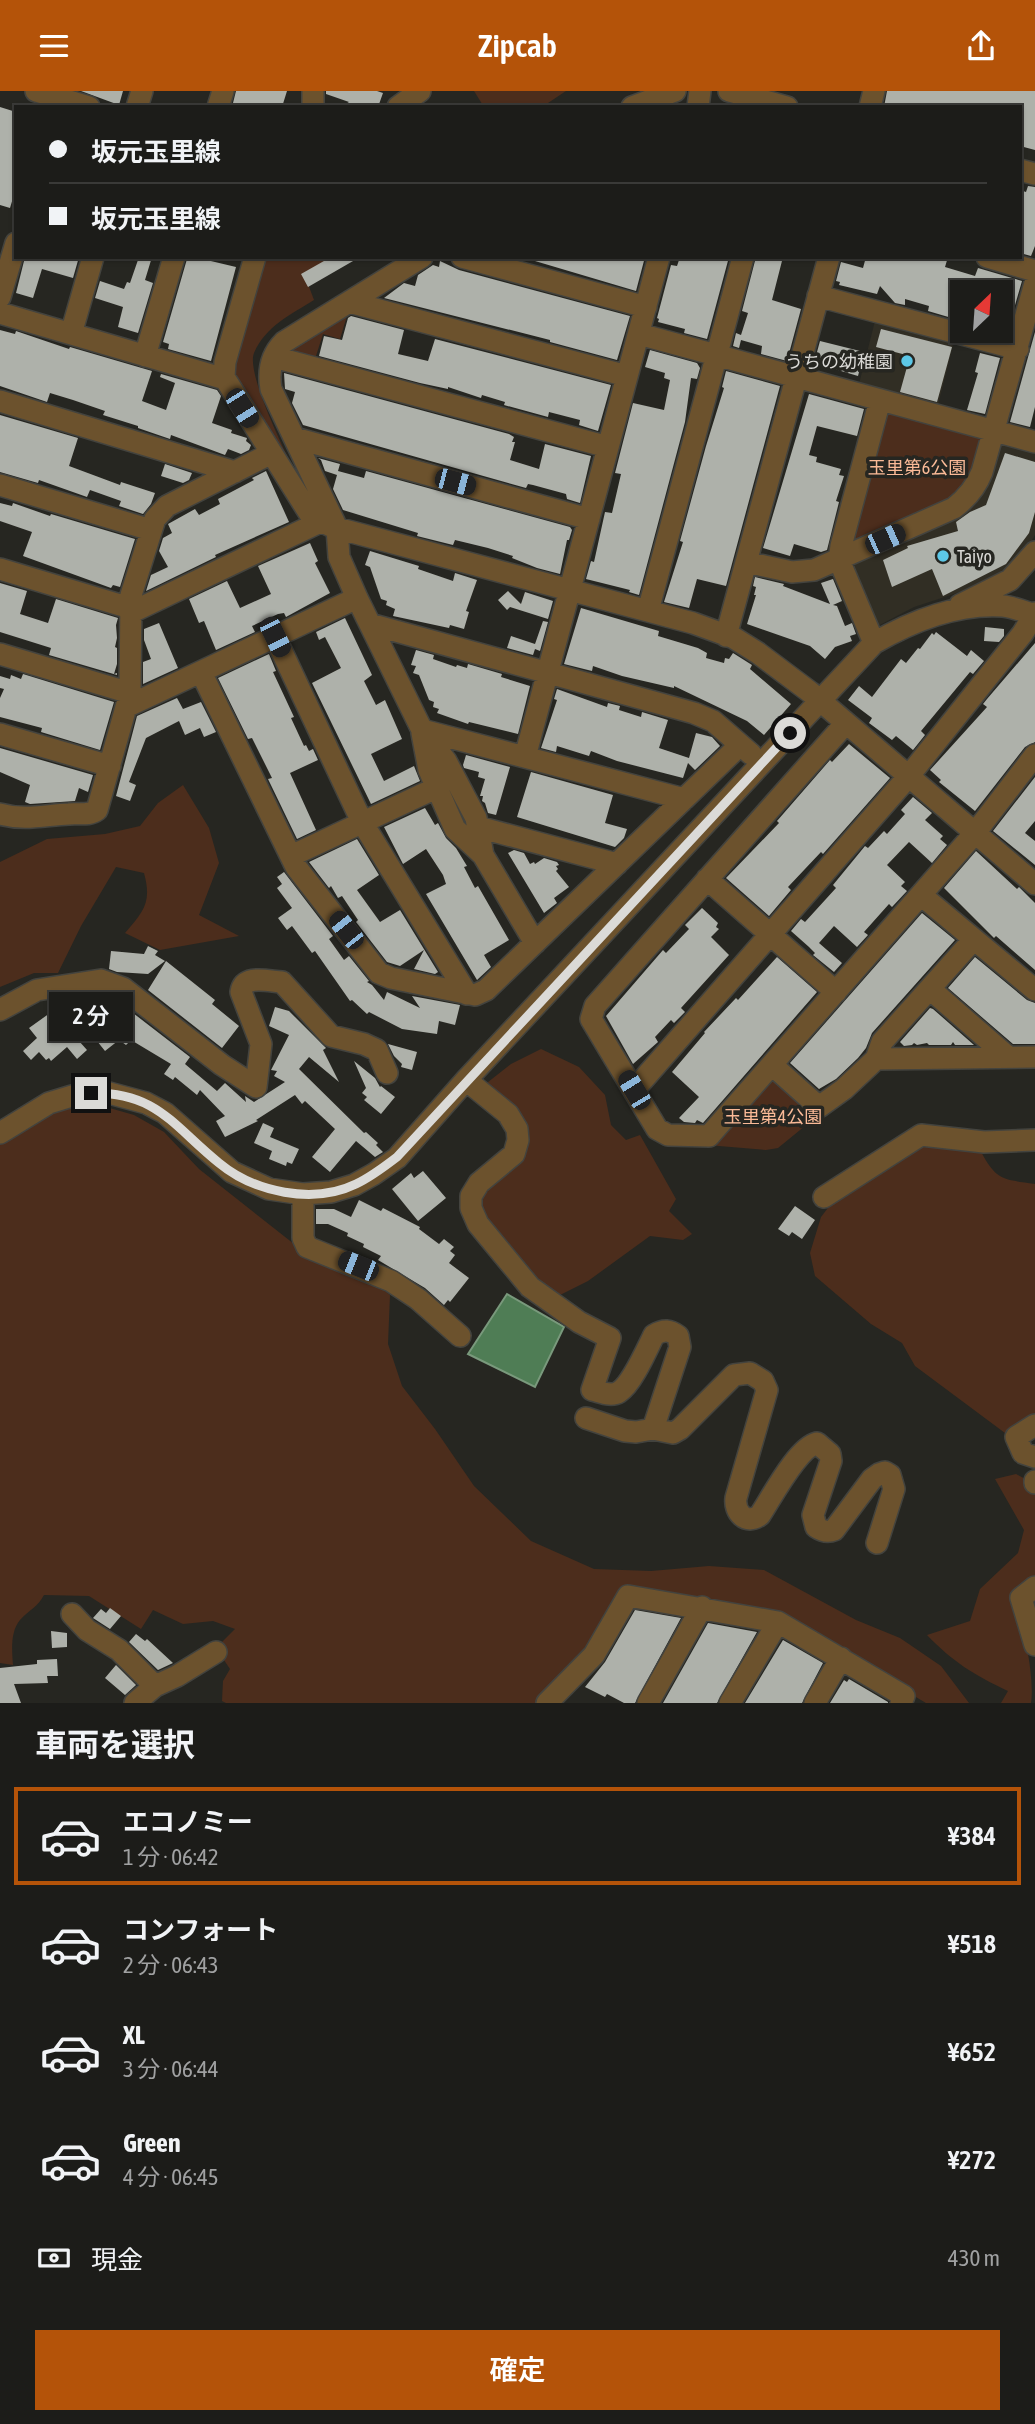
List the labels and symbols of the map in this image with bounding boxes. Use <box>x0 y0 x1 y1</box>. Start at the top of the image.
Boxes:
north arrow <box>950 280 1013 343</box>
place label: うちの幼稚園 <box>785 351 893 372</box>
marker: うちの幼稚園 <box>899 353 915 369</box>
car <box>222 385 263 431</box>
park label: 玉里第6公園 <box>868 457 966 478</box>
car <box>432 466 479 498</box>
car <box>862 521 909 557</box>
place label: Taiyo <box>957 546 992 567</box>
marker: Taiyo <box>935 548 951 564</box>
car <box>257 614 294 660</box>
route start <box>774 717 806 749</box>
car <box>325 907 368 953</box>
callout: 2 分 <box>49 991 133 1041</box>
car <box>615 1067 654 1113</box>
route end <box>75 1077 107 1109</box>
park label: 玉里第4公園 <box>724 1106 822 1127</box>
car <box>335 1248 382 1284</box>

